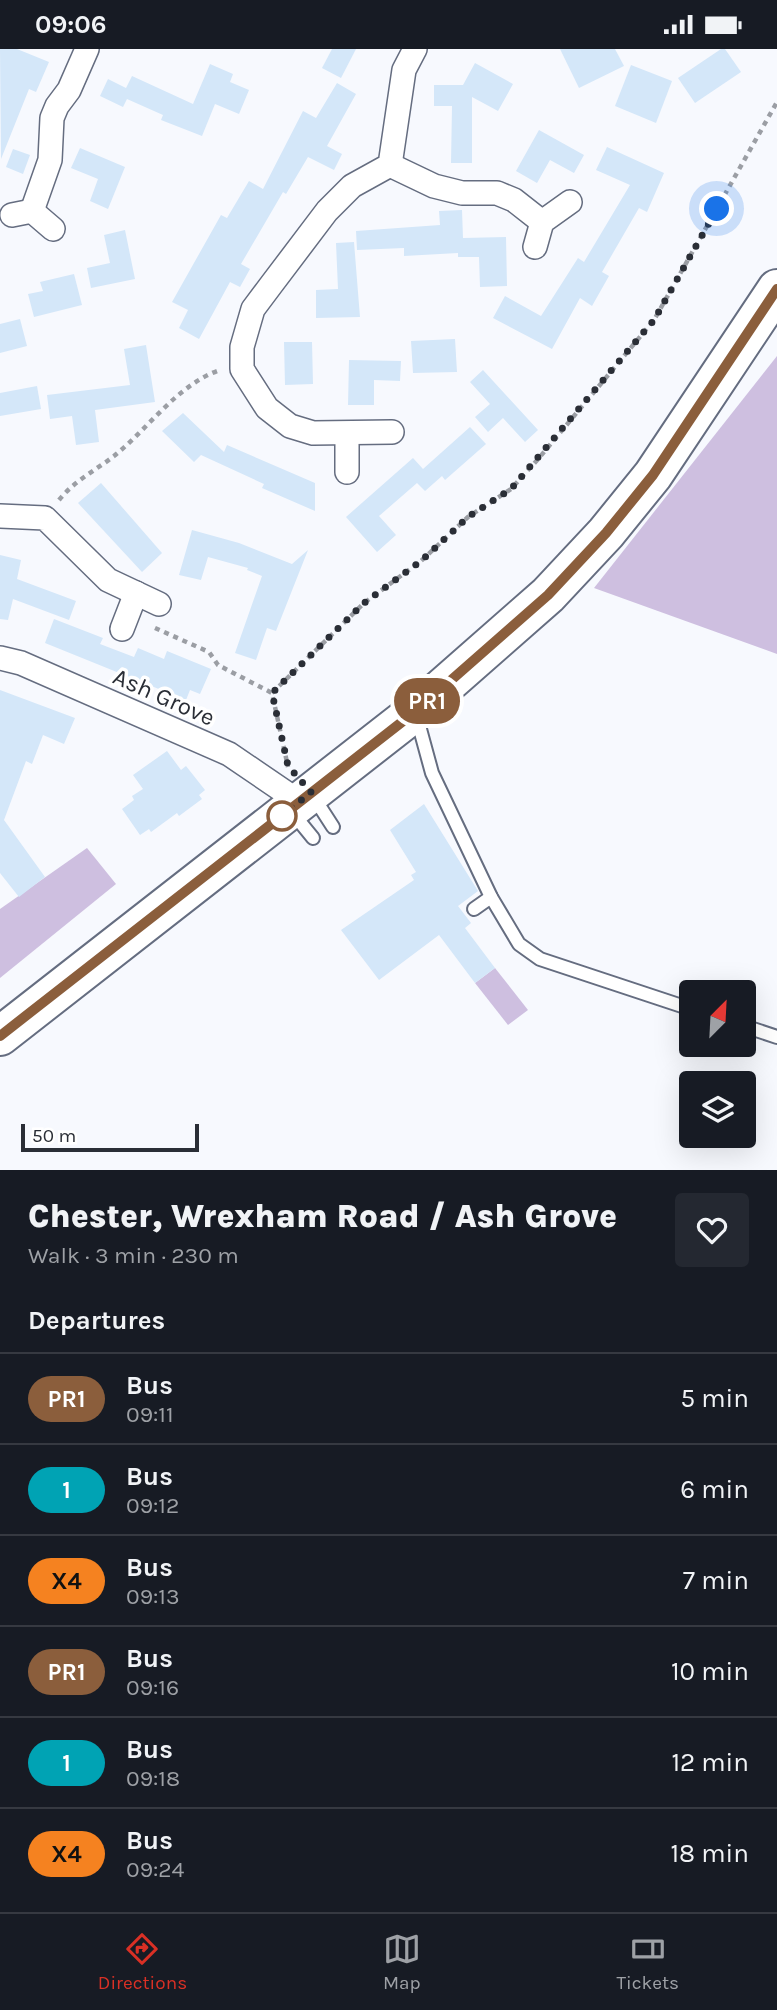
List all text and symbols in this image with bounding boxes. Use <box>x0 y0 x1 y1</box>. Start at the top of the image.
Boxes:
text: 09:06 <box>35 9 107 40</box>
your location <box>699 191 734 226</box>
street label: Ash Grove <box>109 662 219 732</box>
line badge: PR1 <box>387 678 467 724</box>
text: PR1 <box>408 687 446 715</box>
unlabelled marker <box>267 801 297 831</box>
north arrow <box>679 980 756 1057</box>
map controls <box>679 980 756 1148</box>
button: layers <box>679 1071 756 1148</box>
scale bar <box>21 1121 200 1153</box>
text: 50 m <box>32 1125 76 1147</box>
button: heart <box>675 1193 749 1267</box>
text: Chester, Wrexham Road / Ash Grove <box>28 1197 617 1235</box>
text: Walk · 3 min · 230 m <box>28 1242 239 1269</box>
text: Departures <box>28 1305 165 1336</box>
text: Bus <box>126 1370 173 1401</box>
text: 5 min <box>680 1383 749 1414</box>
text: PR1 <box>48 1385 85 1413</box>
text: 09:11 <box>126 1401 174 1428</box>
text: Bus <box>126 1461 173 1492</box>
text: 6 min <box>680 1474 749 1505</box>
text: 1 <box>62 1476 71 1504</box>
text: 09:12 <box>126 1492 179 1519</box>
text: Bus <box>126 1552 173 1583</box>
text: 7 min <box>683 1565 749 1596</box>
text: X4 <box>51 1567 82 1595</box>
text: 09:13 <box>126 1583 179 1610</box>
text: Bus <box>126 1643 173 1674</box>
text: 10 min <box>671 1656 749 1687</box>
text: PR1 <box>48 1658 85 1686</box>
text: 09:16 <box>126 1674 179 1701</box>
text: Bus <box>126 1734 173 1765</box>
text: 12 min <box>671 1747 749 1778</box>
text: 1 <box>62 1749 71 1777</box>
text: 09:18 <box>126 1765 180 1792</box>
text: Bus <box>126 1825 173 1856</box>
text: 18 min <box>670 1838 749 1869</box>
text: X4 <box>51 1840 82 1868</box>
text: 09:24 <box>126 1856 184 1883</box>
tab: Directions <box>98 1930 187 1994</box>
tab: Map <box>383 1930 421 1994</box>
tab: Tickets <box>617 1930 679 1994</box>

